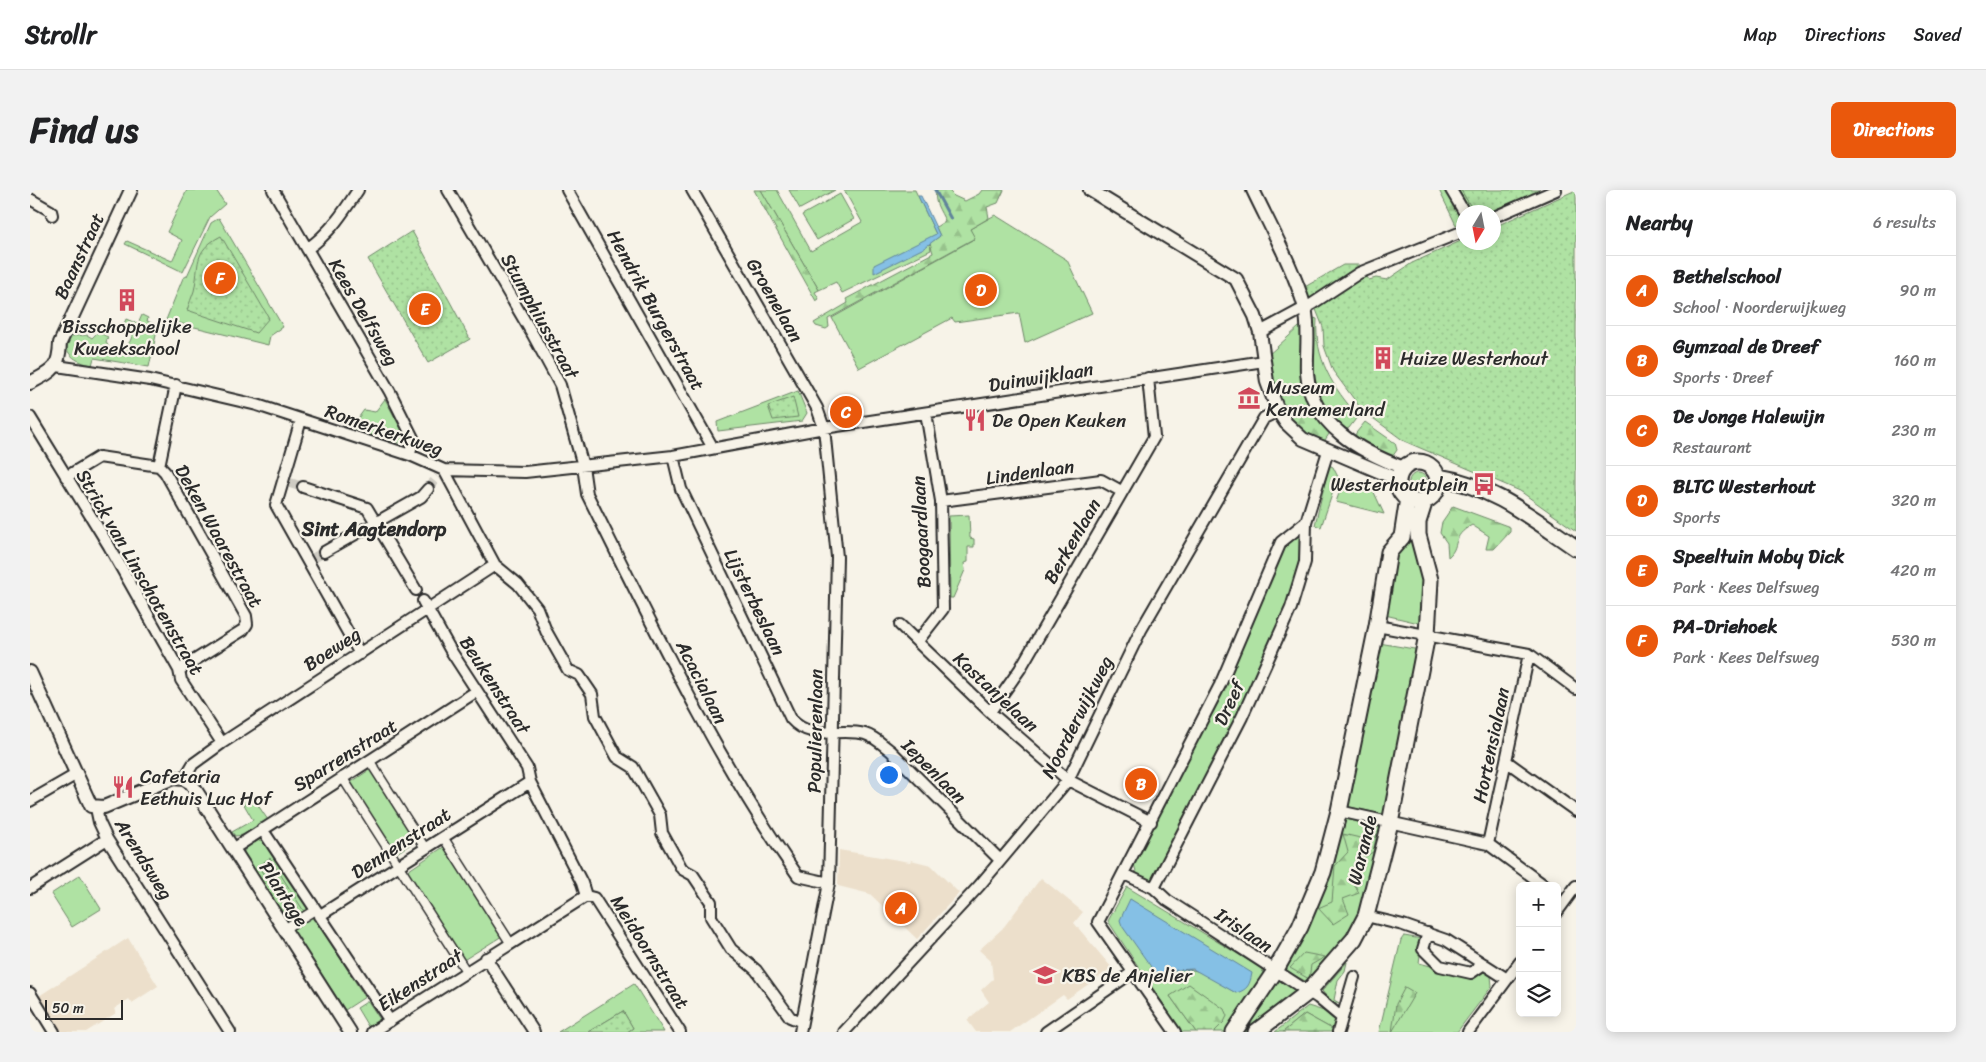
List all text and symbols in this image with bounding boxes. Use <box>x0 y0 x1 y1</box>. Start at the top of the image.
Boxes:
text: Strollr <box>25 14 96 56</box>
text: Map <box>1744 19 1777 51</box>
text: Directions <box>1805 19 1886 51</box>
text: Saved <box>1914 19 1961 51</box>
text: Find us <box>30 99 138 161</box>
button: Directions <box>1831 102 1956 158</box>
text: Nearby <box>1626 204 1692 242</box>
north arrow <box>1456 205 1501 250</box>
street label: Baanstraat <box>44 207 114 305</box>
text: 6 results <box>1873 208 1936 237</box>
street label: Hendrik Burgerstraat <box>598 223 714 397</box>
street label: Stumphiusstraat <box>492 247 589 386</box>
street label: Groenelaan <box>737 251 813 349</box>
street label: Kees Delfsweg <box>320 252 408 372</box>
pin: F <box>204 259 236 297</box>
text: Bethelschool <box>1673 260 1781 293</box>
pin: D <box>965 271 997 309</box>
text: A <box>1637 276 1647 305</box>
text: 90 m <box>1900 276 1936 305</box>
building icon: Bisschoppelijke Kweekschool <box>114 287 140 313</box>
pin: E <box>409 290 441 328</box>
text: School · Noorderwijkweg <box>1673 293 1846 322</box>
place label: Bisschoppelijke Kweekschool <box>62 310 192 365</box>
text: Gymzaal de Dreef <box>1673 330 1819 363</box>
place label: Huize Westerhout <box>1400 342 1549 375</box>
building icon: Huize Westerhout <box>1370 345 1396 371</box>
text: B <box>1637 346 1647 375</box>
text: 160 m <box>1893 346 1936 375</box>
street label: Duinwijklaan <box>986 352 1096 402</box>
text: Sports · Dreef <box>1673 363 1772 392</box>
place label: Museum Kennemerland <box>1266 371 1386 426</box>
museum icon: Museum Kennemerland <box>1236 385 1262 411</box>
pin: C <box>830 393 862 431</box>
street label: Romerkerkweg <box>321 394 448 466</box>
text: De Jonge Halewijn <box>1673 400 1825 433</box>
place label: De Open Keuken <box>992 404 1126 437</box>
restaurant icon: De Open Keuken <box>962 407 988 433</box>
text: C <box>1637 416 1647 445</box>
text: 230 m <box>1891 416 1936 445</box>
text: Restaurant <box>1673 433 1752 462</box>
street label: Lindenlaan <box>984 449 1076 495</box>
street label: Deken Waarestraat <box>166 458 272 614</box>
street label: Strick van Linschotenstraat <box>67 462 213 682</box>
place label: Westerhoutplein <box>1330 468 1468 501</box>
text: BLTC Westerhout <box>1673 470 1816 503</box>
bus stop icon: Westerhoutplein <box>1471 471 1497 497</box>
street label: Boogaardlaan <box>902 475 940 589</box>
text: D <box>1637 486 1647 515</box>
text: 320 m <box>1891 486 1936 515</box>
street label: Berkenlaan <box>1034 492 1110 590</box>
text: Sports <box>1673 503 1720 532</box>
district label: Sint Aagtendorp <box>301 512 447 547</box>
text: Speeltuin Moby Dick <box>1673 540 1844 573</box>
street label: Lijsterbeslaan <box>715 543 795 661</box>
text: E <box>1638 556 1646 585</box>
text: 420 m <box>1890 556 1936 585</box>
text: Park · Kees Delfsweg <box>1673 573 1820 602</box>
text: PA-Driehoek <box>1673 610 1777 643</box>
street label: Boeweg <box>296 618 368 680</box>
text: F <box>1638 626 1646 655</box>
text: 530 m <box>1891 626 1936 655</box>
street label: Beukenstraat <box>451 629 540 742</box>
street label: Acacialaan <box>666 633 737 730</box>
street label: Kastanjelaan <box>945 643 1047 741</box>
text: Park · Kees Delfsweg <box>1673 643 1820 672</box>
street label: Noorderwijkweg <box>1032 649 1122 784</box>
street label: Populierenlaan <box>797 669 833 793</box>
street label: Dreef <box>1204 672 1255 731</box>
street label: Hortensialaan <box>1463 684 1519 806</box>
street label: Sparrenstraat <box>286 710 404 800</box>
street label: Iepenlaan <box>893 730 975 812</box>
place label: Cafetaria Eethuis Luc Hof <box>140 760 274 815</box>
your location <box>876 762 902 788</box>
pin: B <box>1125 765 1157 803</box>
restaurant icon: Cafetaria Eethuis Luc Hof <box>110 774 136 800</box>
street label: Dennenstraat <box>344 798 458 888</box>
street label: Arendsweg <box>105 811 182 907</box>
street label: Warande <box>1337 812 1387 888</box>
street label: Plantage <box>250 855 318 933</box>
map controls <box>1516 882 1561 1017</box>
button: + <box>1516 882 1561 927</box>
street label: Meidoornstraat <box>602 888 698 1016</box>
pin: A <box>885 889 917 927</box>
street label: Irislaan <box>1207 898 1280 962</box>
button: − <box>1516 927 1561 972</box>
street label: Eikenstraat <box>371 939 471 1020</box>
place label: KBS de Anjelier <box>1062 959 1193 992</box>
school or university icon: KBS de Anjelier <box>1032 962 1058 988</box>
button: layers <box>1516 972 1561 1017</box>
text: 50 m <box>52 996 84 1021</box>
scale bar <box>45 997 122 1020</box>

